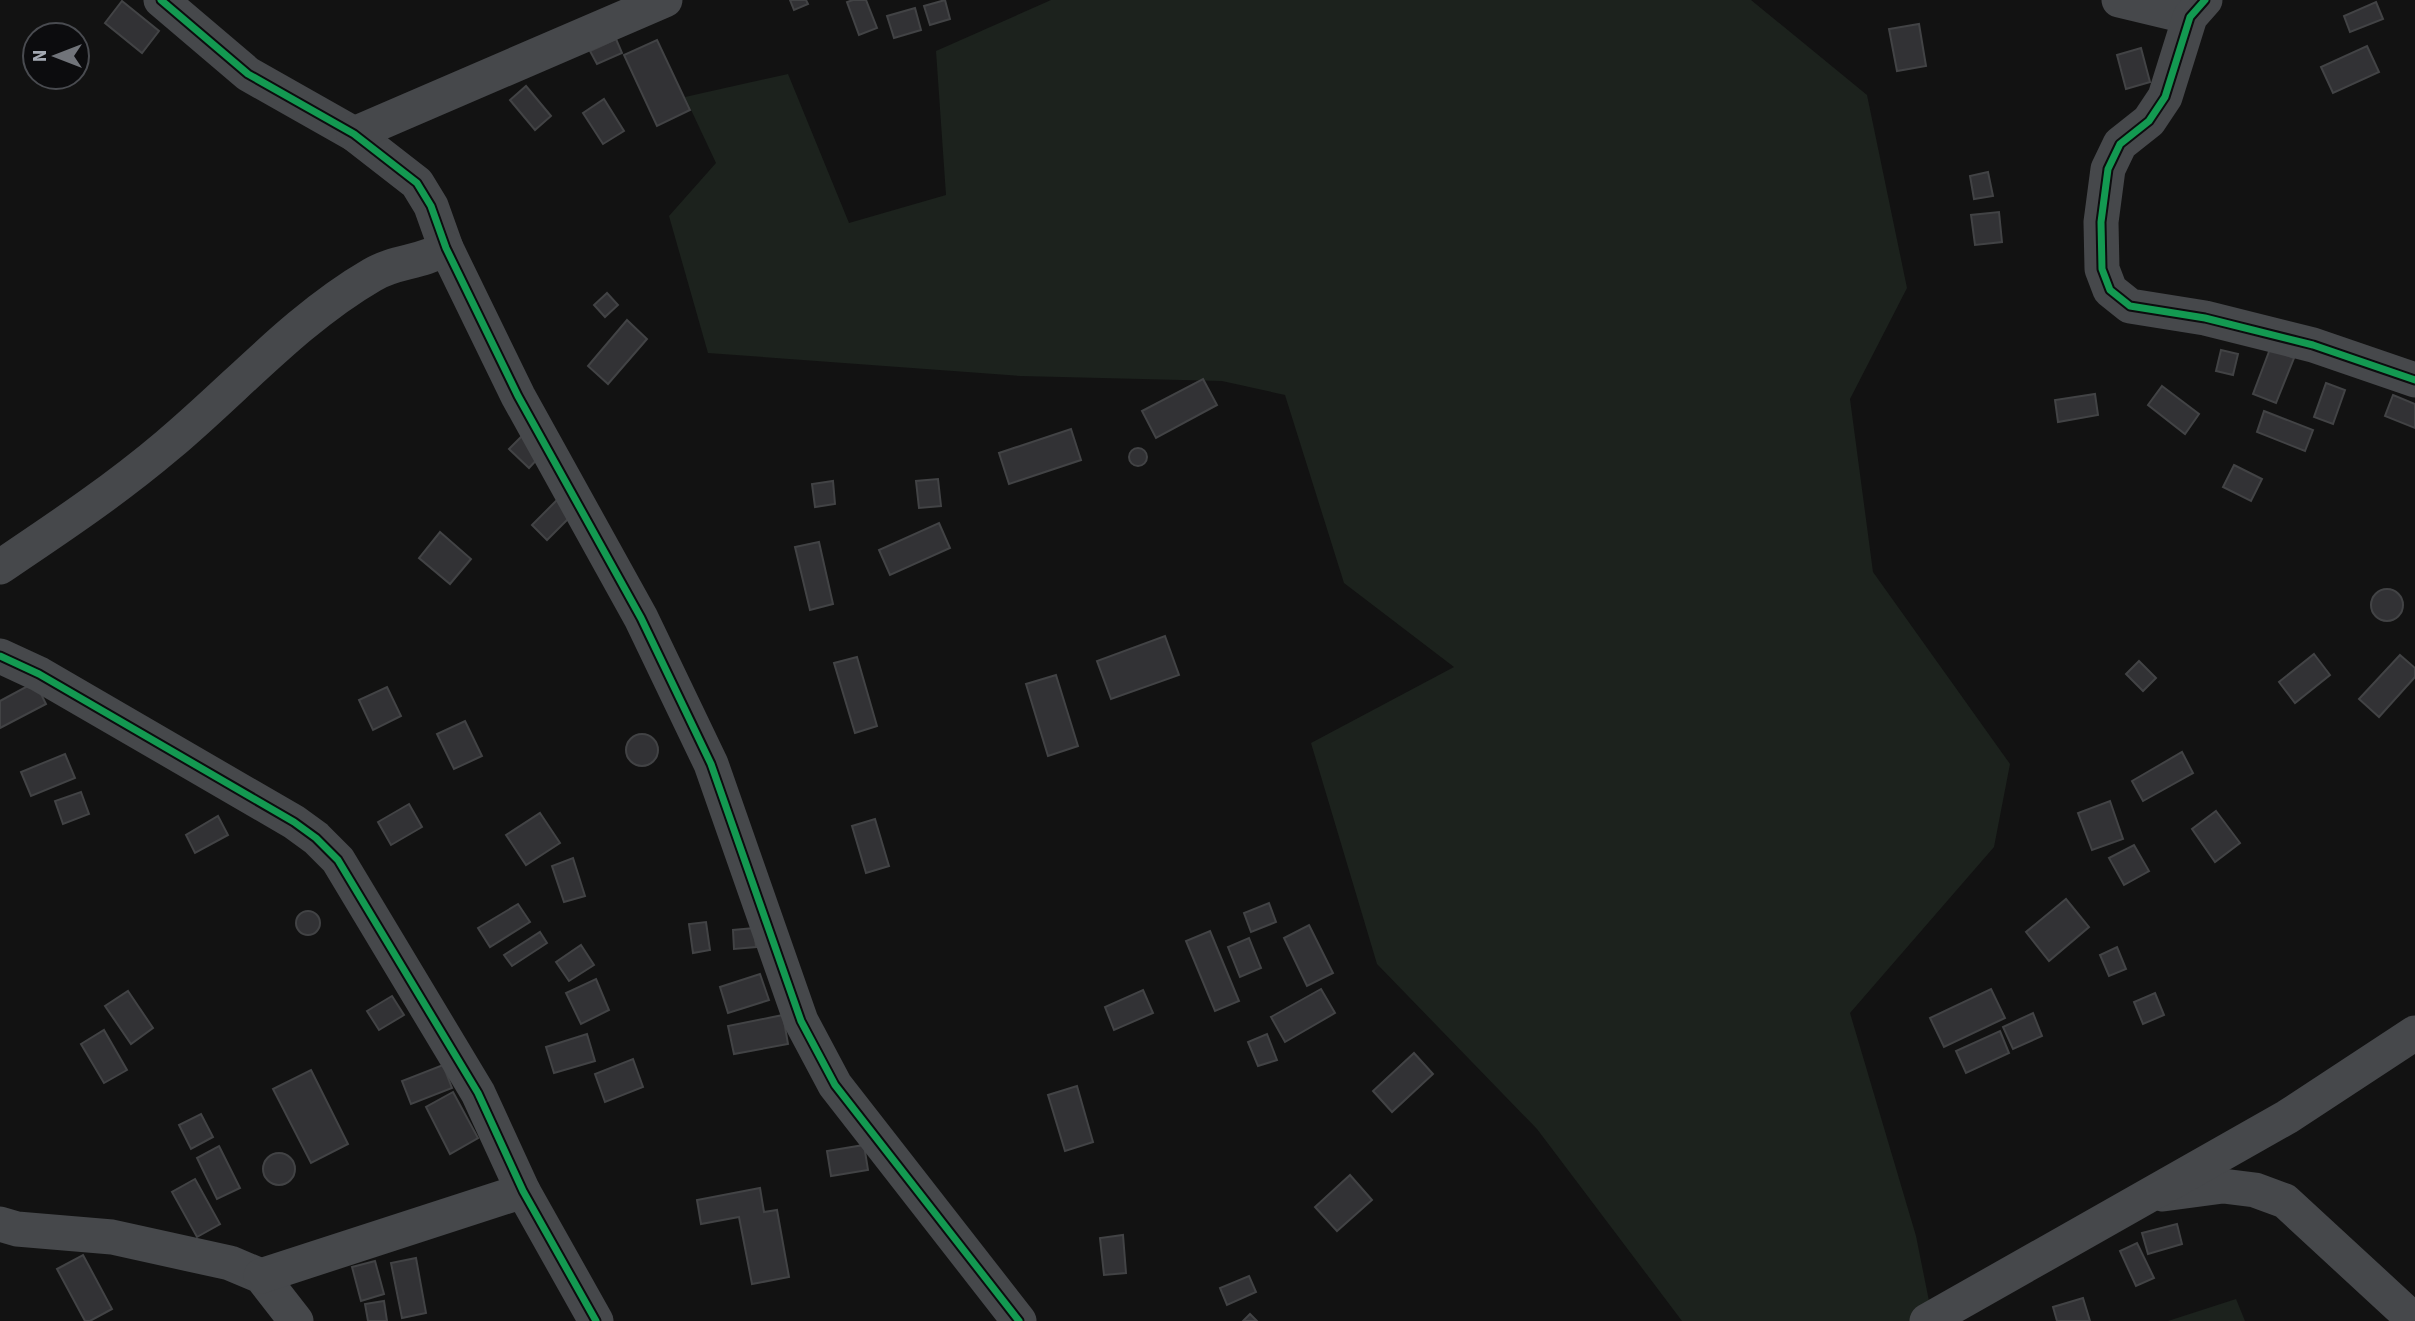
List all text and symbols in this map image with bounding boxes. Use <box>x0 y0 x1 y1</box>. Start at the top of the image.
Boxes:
north arrow <box>21 21 91 91</box>
text: N <box>27 50 54 62</box>

